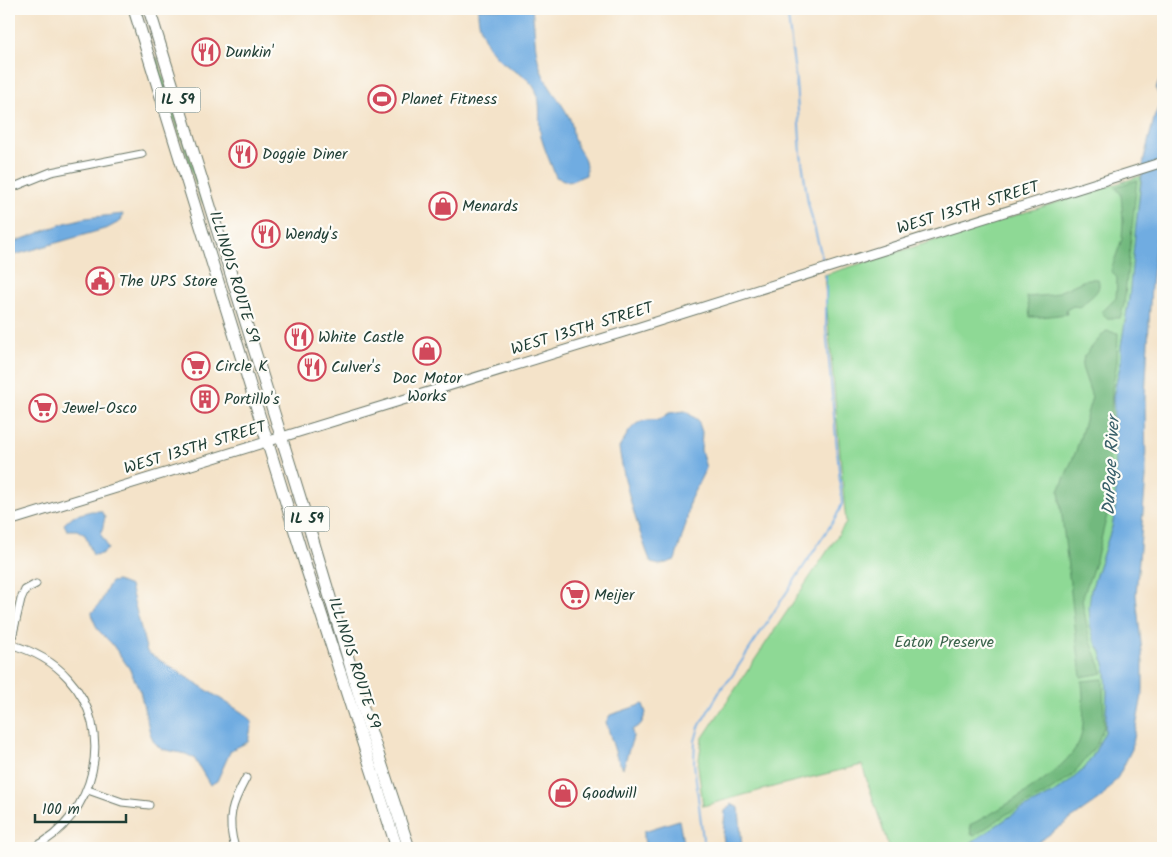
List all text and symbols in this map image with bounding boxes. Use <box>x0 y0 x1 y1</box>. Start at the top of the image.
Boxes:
restaurant icon: Dunkin' <box>191 37 221 67</box>
place label: Dunkin' <box>225 40 274 65</box>
sports icon: Planet Fitness <box>367 84 397 114</box>
place label: Planet Fitness <box>401 87 497 112</box>
road number: IL 59 <box>156 88 200 112</box>
restaurant icon: Doggie Diner <box>228 139 258 169</box>
place label: Doggie Diner <box>262 142 349 167</box>
street label: WEST 135TH STREET <box>894 174 1044 242</box>
shop icon: Menards <box>428 191 458 221</box>
place label: Menards <box>462 194 518 219</box>
street label: ILLINOIS ROUTE 59 <box>202 208 266 347</box>
restaurant icon: Wendy's <box>251 219 281 249</box>
place label: Wendy's <box>285 222 338 247</box>
public building icon: The UPS Store <box>85 266 115 296</box>
place label: The UPS Store <box>119 269 217 294</box>
street label: WEST 135TH STREET <box>508 295 658 363</box>
restaurant icon: White Castle <box>284 322 314 352</box>
place label: White Castle <box>318 325 404 350</box>
shop icon: Doc Motor Works <box>412 336 442 366</box>
supermarket icon: Circle K <box>181 351 211 381</box>
restaurant icon: Culver's <box>297 352 327 382</box>
place label: Circle K <box>215 354 268 379</box>
place label: Culver's <box>331 355 381 380</box>
place label: Doc Motor Works <box>392 366 464 409</box>
building icon: Portillo's <box>190 384 220 414</box>
place label: Portillo's <box>224 387 280 412</box>
supermarket icon: Jewel-Osco <box>28 393 58 423</box>
place label: Jewel-Osco <box>62 396 137 421</box>
water label: DuPage River <box>1095 412 1129 516</box>
street label: WEST 135TH STREET <box>121 414 271 482</box>
road number: IL 59 <box>284 506 330 532</box>
supermarket icon: Meijer <box>560 580 590 610</box>
place label: Meijer <box>594 583 636 608</box>
street label: ILLINOIS ROUTE 59 <box>321 594 387 732</box>
park label: Eaton Preserve <box>894 630 994 655</box>
shop icon: Goodwill <box>548 778 578 808</box>
place label: Goodwill <box>582 781 637 806</box>
scale bar <box>35 792 126 824</box>
text: 100 m <box>42 798 80 822</box>

